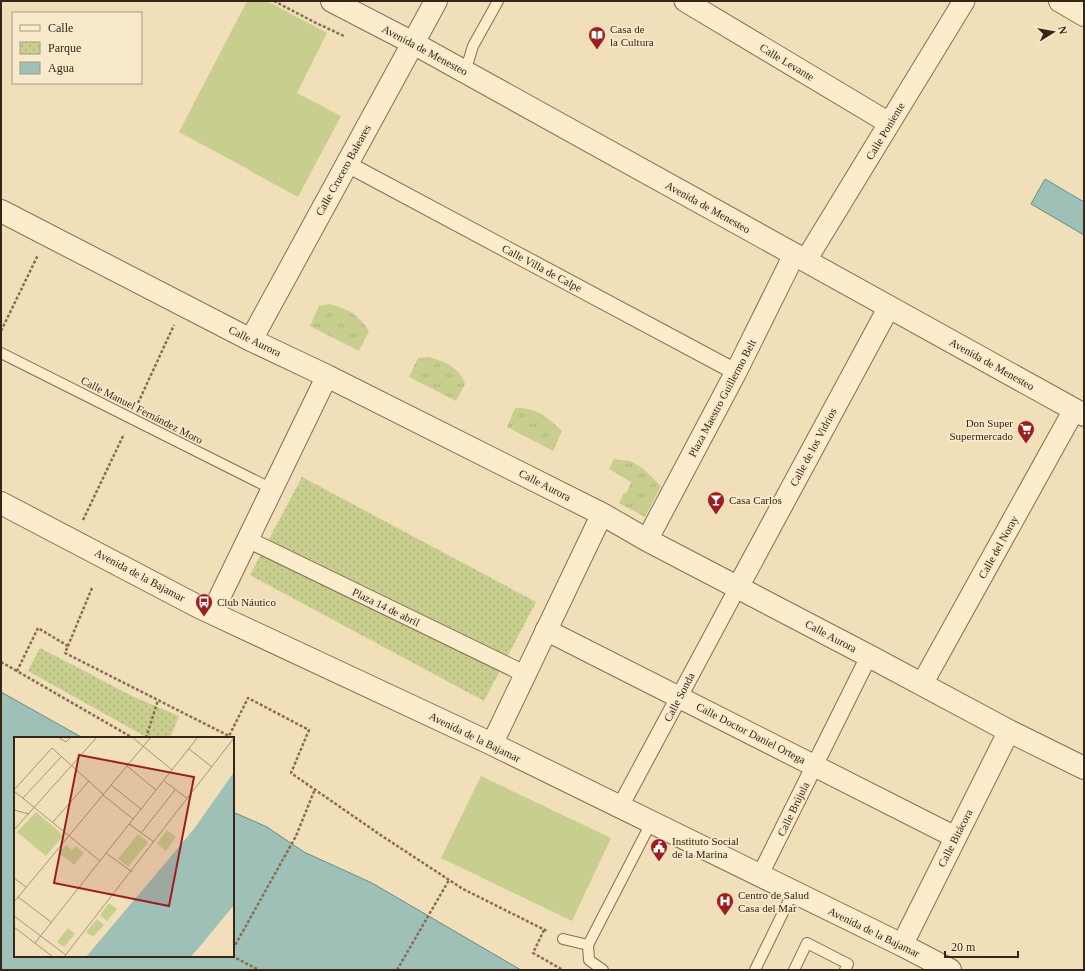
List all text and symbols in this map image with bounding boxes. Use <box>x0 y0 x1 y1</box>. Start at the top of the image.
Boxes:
legend <box>12 12 142 84</box>
north arrow <box>1033 12 1073 52</box>
text: Calle <box>48 21 73 35</box>
street label: Avenida de Menesteo <box>380 22 470 78</box>
place label: Casa de la Cultura <box>610 23 654 48</box>
library icon: Casa de la Cultura <box>587 25 607 50</box>
text: N <box>1056 25 1069 35</box>
text: Parque <box>48 41 81 55</box>
street label: Calle Levante <box>758 41 816 83</box>
text: Agua <box>48 61 75 75</box>
street label: Calle Poniente <box>863 100 907 162</box>
street label: Calle Crucero Baleares <box>313 122 373 218</box>
street label: Avenida de Menesteo <box>663 179 753 236</box>
street label: Calle Villa de Calpe <box>500 242 584 294</box>
street label: Calle Aurora <box>227 323 283 359</box>
street label: Avenida de Menesteo <box>947 336 1037 393</box>
street label: Plaza Maestro Guillermo Belt <box>686 337 758 459</box>
street label: Calle Manuel Fernández Moro <box>79 374 205 446</box>
street label: Calle de los Vidrios <box>787 406 839 488</box>
place label: Don Super Supermercado <box>949 417 1013 442</box>
supermarket icon: Don Super Supermercado <box>1016 419 1036 444</box>
street label: Calle Aurora <box>517 467 573 503</box>
bar icon: Casa Carlos <box>706 490 726 515</box>
place label: Casa Carlos <box>729 494 782 506</box>
street label: Calle del Noray <box>976 513 1020 580</box>
street label: Avenida de la Bajamar <box>93 546 187 604</box>
street label: Plaza 14 de abril <box>350 585 422 629</box>
bus stop icon: Club Náutico <box>194 592 214 617</box>
place label: Club Náutico <box>217 596 276 608</box>
street label: Calle Aurora <box>803 617 859 655</box>
street label: Calle Sonda <box>661 670 697 723</box>
street label: Calle Doctor Daniel Ortega <box>694 700 808 766</box>
street label: Avenida de la Bajamar <box>427 710 523 765</box>
inset map <box>14 737 234 957</box>
street label: Calle Brújula <box>775 780 811 838</box>
street label: Calle Bitácora <box>935 807 975 869</box>
place label: Instituto Social de la Marina <box>672 835 739 860</box>
public building icon: Instituto Social de la Marina <box>649 837 669 862</box>
place label: Centro de Salud Casa del Mar <box>738 889 809 914</box>
hospital icon: Centro de Salud Casa del Mar <box>715 891 735 916</box>
street label: Avenida de la Bajamar <box>826 905 922 960</box>
scale bar <box>945 933 1018 959</box>
text: 20 m <box>951 940 976 954</box>

